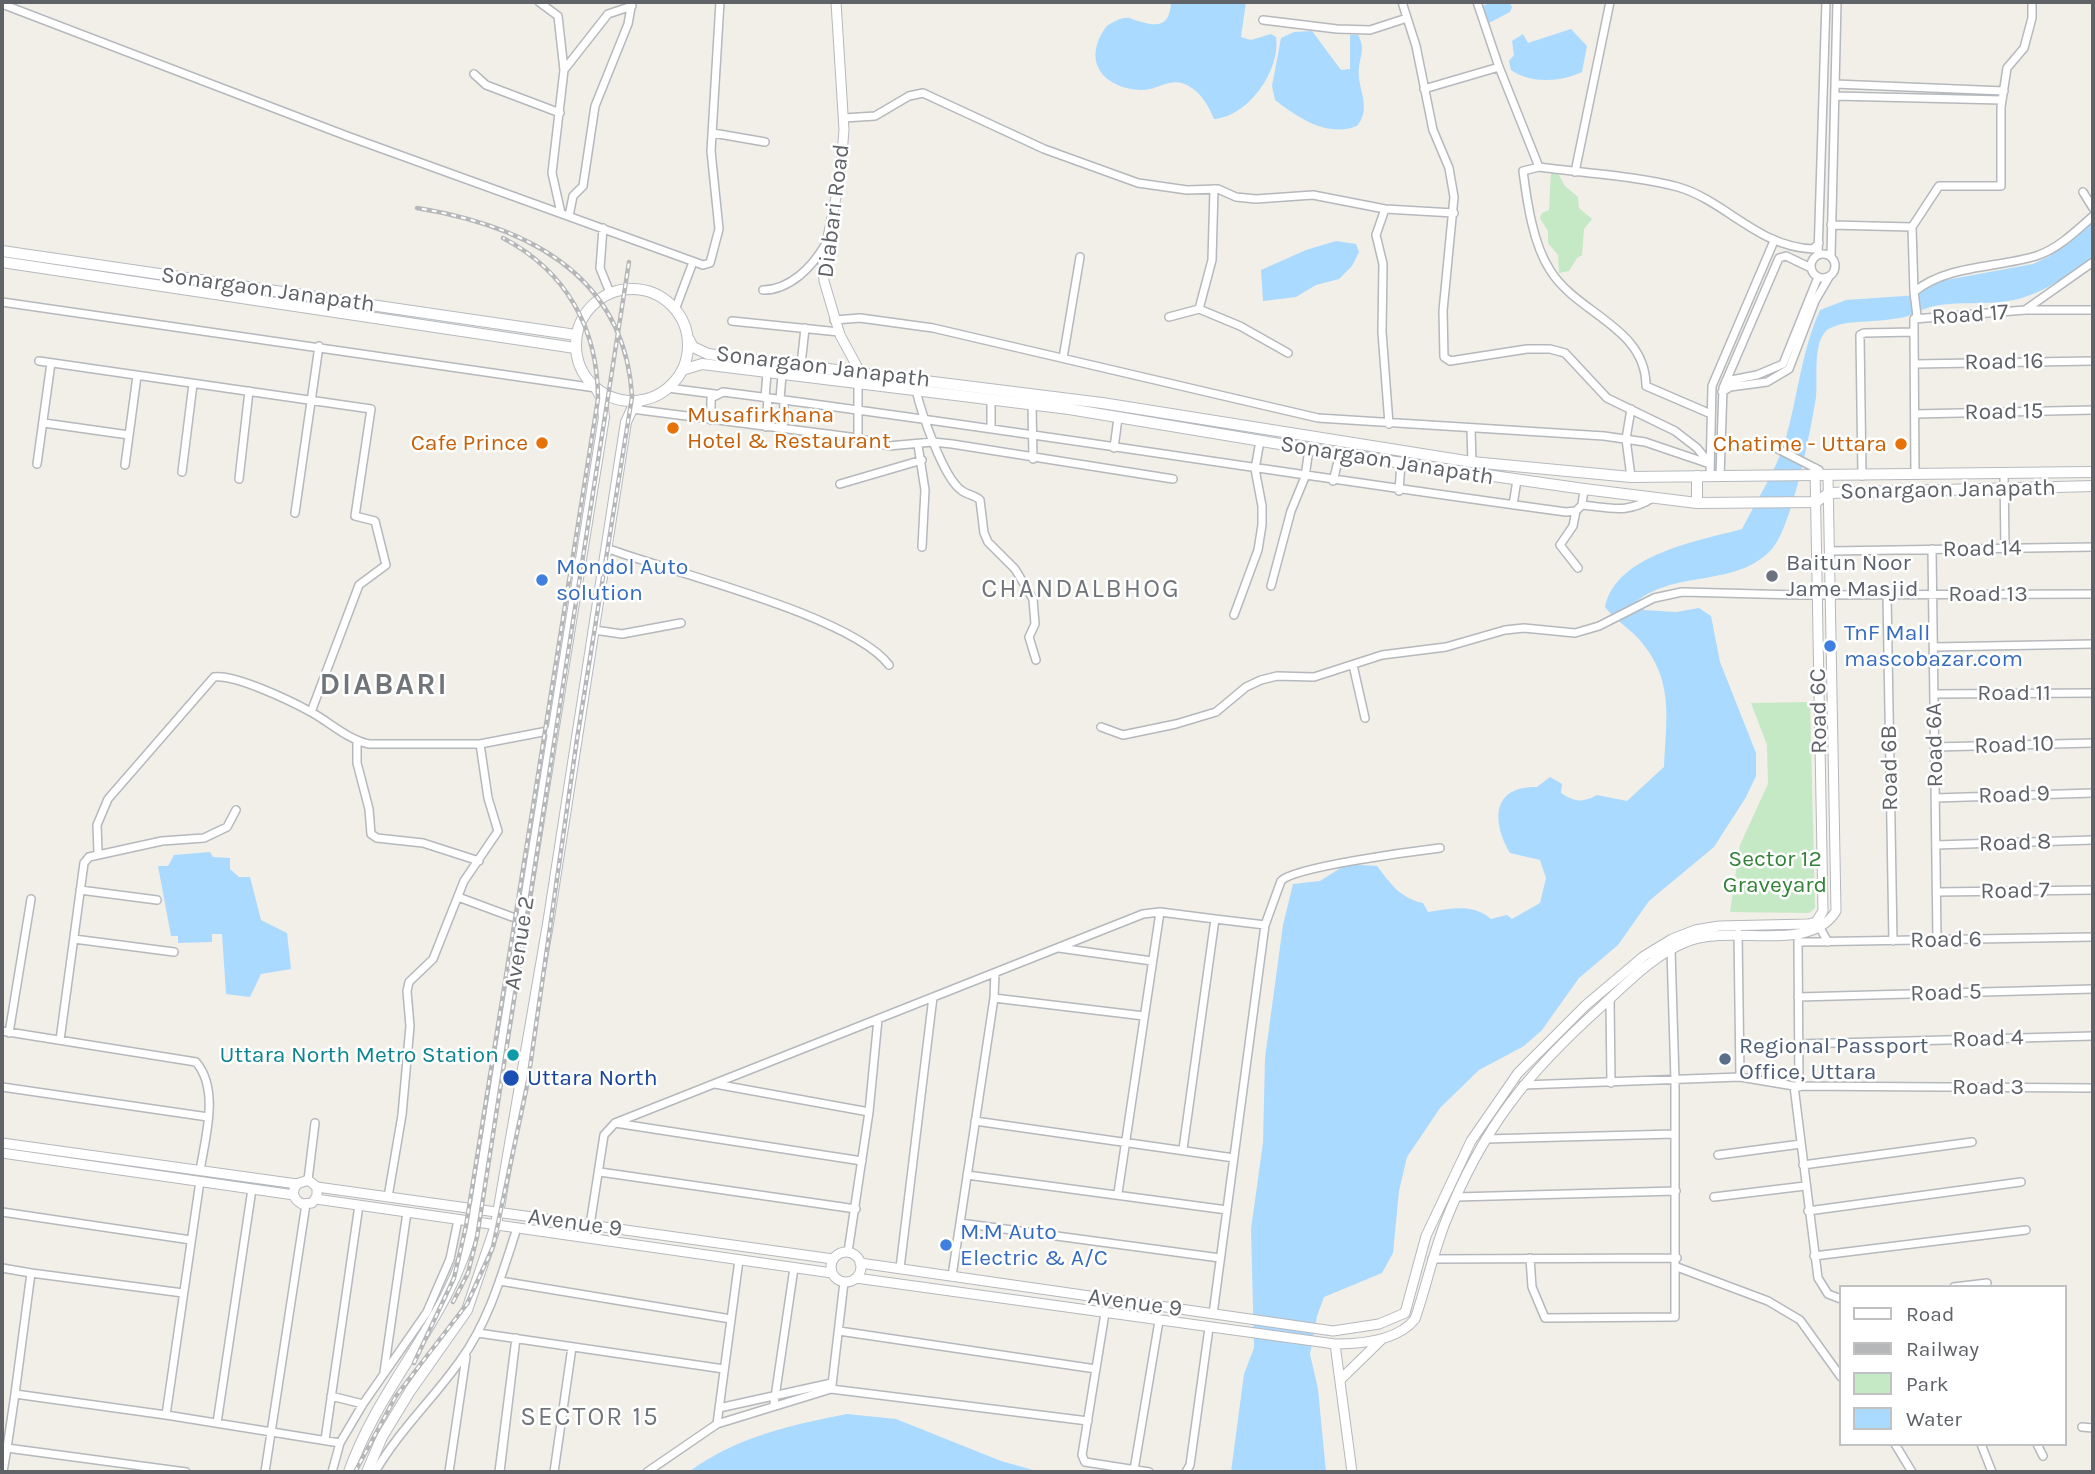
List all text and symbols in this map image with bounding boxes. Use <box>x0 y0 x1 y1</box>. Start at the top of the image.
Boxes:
street label: Diabari Road <box>812 143 856 279</box>
street label: Sonargaon Janapath <box>159 261 377 319</box>
street label: Road 17 <box>1931 299 2009 331</box>
street label: Sonargaon Janapath <box>714 340 932 394</box>
street label: Road 16 <box>1964 348 2044 376</box>
street label: Road 15 <box>1964 398 2044 426</box>
place label: Musafirkhana Hotel & Restaurant <box>687 401 891 455</box>
marker: Musafirkhana Hotel & Restaurant <box>665 420 681 436</box>
place label: Cafe Prince <box>411 429 528 457</box>
place label: Chatime - Uttara <box>1713 430 1887 458</box>
street label: Sonargaon Janapath <box>1278 431 1496 491</box>
marker: Cafe Prince <box>534 435 550 451</box>
marker: Chatime - Uttara <box>1893 436 1909 452</box>
street label: Sonargaon Janapath <box>1840 474 2056 506</box>
street label: Road 14 <box>1942 535 2022 563</box>
place label: Baitun Noor Jame Masjid <box>1786 549 1919 603</box>
place label: Mondol Auto solution <box>556 553 688 607</box>
marker: Baitun Noor Jame Masjid <box>1764 568 1780 584</box>
marker: Mondol Auto solution <box>534 572 550 588</box>
district label: CHANDALBHOG <box>983 574 1179 606</box>
street label: Road 13 <box>1948 580 2028 608</box>
place label: TnF Mall mascobazar.com <box>1844 619 2023 673</box>
marker: TnF Mall mascobazar.com <box>1822 638 1838 654</box>
district label: DIABARI <box>320 667 448 703</box>
street label: Road 6C <box>1804 668 1834 754</box>
street label: Road 11 <box>1977 679 2051 707</box>
street label: Road 6A <box>1920 702 1950 788</box>
street label: Road 6B <box>1875 725 1905 811</box>
street label: Road 10 <box>1974 730 2054 760</box>
street label: Road 9 <box>1978 780 2050 810</box>
street label: Road 8 <box>1978 828 2052 858</box>
park label: Sector 12 Graveyard <box>1723 845 1827 899</box>
street label: Road 7 <box>1980 877 2050 905</box>
street label: Avenue 2 <box>499 894 541 992</box>
street label: Road 6 <box>1910 926 1982 954</box>
street label: Road 5 <box>1910 978 1982 1008</box>
street label: Road 4 <box>1952 1024 2024 1054</box>
place label: Regional Passport Office, Uttara <box>1739 1032 1928 1086</box>
place label: Uttara North Metro Station <box>220 1041 499 1069</box>
marker: Uttara North Metro Station <box>505 1047 521 1063</box>
marker: Regional Passport Office, Uttara <box>1717 1051 1733 1067</box>
place label: Uttara North <box>527 1064 658 1092</box>
marker: Uttara North <box>501 1068 521 1088</box>
street label: Road 3 <box>1952 1073 2024 1101</box>
street label: Avenue 9 <box>526 1203 624 1243</box>
place label: M.M Auto Electric & A/C <box>960 1218 1108 1272</box>
marker: M.M Auto Electric & A/C <box>938 1237 954 1253</box>
street label: Avenue 9 <box>1086 1283 1184 1323</box>
legend <box>1840 1285 2067 1446</box>
text: Road <box>1906 1302 1954 1326</box>
text: Railway <box>1906 1337 1979 1361</box>
text: Park <box>1906 1372 1949 1396</box>
district label: SECTOR 15 <box>521 1402 659 1434</box>
text: Water <box>1906 1407 1962 1431</box>

